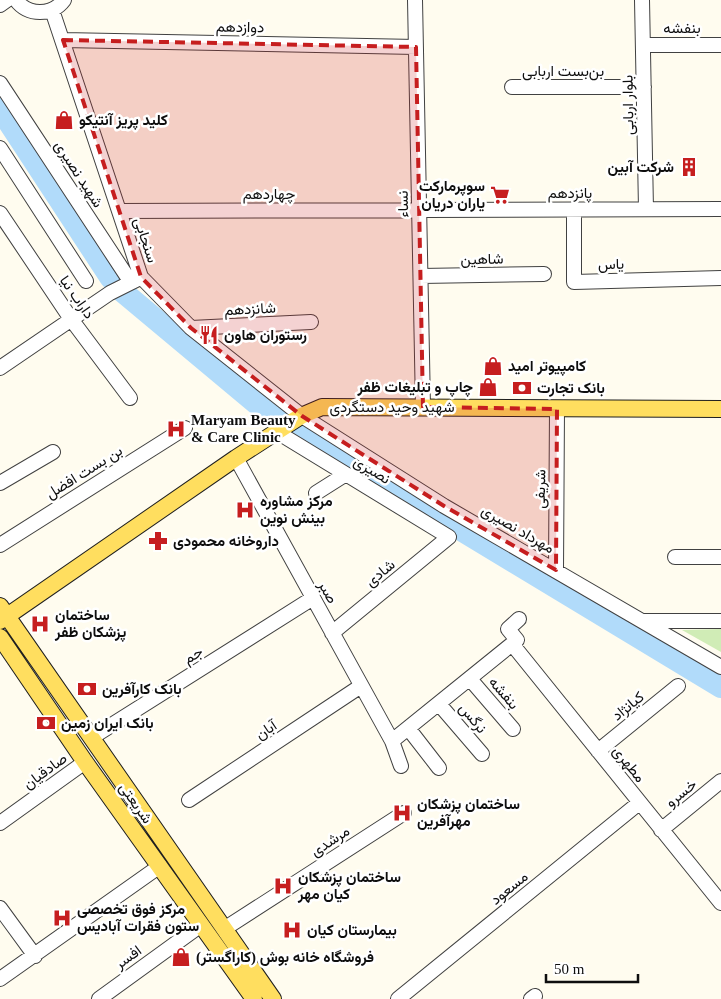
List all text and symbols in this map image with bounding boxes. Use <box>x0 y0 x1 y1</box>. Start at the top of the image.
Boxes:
street label: دوازدهم <box>216 19 264 37</box>
street label: بنفشه <box>663 20 701 37</box>
street label: بن‌بست اربابی <box>522 63 604 81</box>
street label: بلوار اربابی <box>619 75 639 135</box>
shop icon: کلید پریز آنتیکو <box>53 109 75 131</box>
place label: کلید پریز آنتیکو <box>79 112 168 130</box>
street label: شهید نصیری <box>50 138 106 211</box>
building icon: شرکت آبین <box>678 156 700 178</box>
place label: شرکت آبین <box>607 159 674 176</box>
place label: سوپرمارکت یاران دریان <box>419 178 485 212</box>
supermarket icon: سوپرمارکت یاران دریان <box>489 184 511 206</box>
street label: پانزدهم <box>548 185 592 203</box>
street label: چهاردهم <box>243 186 295 204</box>
street label: نساء <box>395 190 411 218</box>
street label: سنجابی <box>129 215 161 265</box>
street label: شاهین <box>460 251 504 269</box>
street label: یاس <box>598 256 624 274</box>
street label: داراب نیا <box>56 272 98 322</box>
street label: شانزدهم <box>224 300 277 320</box>
restaurant icon: رستوران هاون <box>198 324 220 346</box>
place label: رستوران هاون <box>224 327 307 344</box>
shop icon: کامپیوتر امید <box>482 355 504 377</box>
place label: کامپیوتر امید <box>508 358 586 376</box>
shop icon: چاپ و تبلیغات ظفر <box>477 376 499 398</box>
bank icon: بانک تجارت <box>511 377 533 399</box>
place label: چاپ و تبلیغات ظفر <box>356 379 473 397</box>
place label: بانک تجارت <box>537 380 605 397</box>
street label: شهید وحید دستگردی <box>329 399 455 417</box>
place label: Maryam Beauty & Care Clinic <box>191 412 296 445</box>
hospital icon: Maryam Beauty & Care Clinic <box>165 418 187 440</box>
street label: بن بست افضل <box>43 442 126 504</box>
street label: نصیری <box>350 453 393 489</box>
street label: شریفی <box>532 469 550 509</box>
place label: مرکز مشاوره بینش نوین <box>260 493 333 527</box>
hospital icon: مرکز مشاوره بینش نوین <box>234 499 256 521</box>
street label: مهرداد نصیری <box>478 502 557 558</box>
pharmacy icon: داروخانه محمودی <box>147 530 169 552</box>
place label: داروخانه محمودی <box>173 533 279 550</box>
street label: شادی <box>362 556 399 591</box>
street label: صبر <box>314 577 341 607</box>
place label: ساختمان پزشکان ظفر <box>54 607 126 642</box>
hospital icon: ساختمان پزشکان ظفر <box>29 613 51 635</box>
street label: جم <box>180 643 207 669</box>
street label: بنفشه <box>485 674 522 713</box>
bank icon: بانک کارآفرین <box>76 678 98 700</box>
place label: بانک کارآفرین <box>102 681 182 698</box>
street label: کیانژاد <box>609 688 648 724</box>
street label: نرگس <box>454 700 490 737</box>
bank icon: بانک ایران زمین <box>35 712 57 734</box>
place label: بانک ایران زمین <box>61 715 154 732</box>
street label: آبان <box>252 716 281 744</box>
street label: مطهری <box>608 743 648 787</box>
street label: صادقیان <box>20 750 71 793</box>
street label: خسرو <box>662 776 700 811</box>
street label: شریعتی <box>115 780 156 828</box>
place label: ساختمان پزشکان مهرآفرین <box>417 796 520 830</box>
hospital icon: ساختمان پزشکان مهرآفرین <box>391 802 413 824</box>
street label: مرشدی <box>308 823 353 861</box>
street label: مسعود <box>487 868 531 909</box>
place label: ساختمان پزشکان کیان مهر <box>297 869 401 903</box>
hospital icon: ساختمان پزشکان کیان مهر <box>272 875 294 897</box>
place label: مرکز فوق تخصصی ستون فقرات آبادیس <box>77 901 199 935</box>
hospital icon: مرکز فوق تخصصی ستون فقرات آبادیس <box>51 907 73 929</box>
hospital icon: بیمارستان کیان <box>281 919 303 941</box>
place label: بیمارستان کیان <box>307 922 397 939</box>
street label: افسر <box>111 942 145 973</box>
shop icon: فروشگاه خانه بوش (کاراگستر) <box>170 946 192 968</box>
place label: فروشگاه خانه بوش (کاراگستر) <box>196 949 374 966</box>
scale bar <box>546 952 638 984</box>
text: 50 m <box>554 961 585 977</box>

